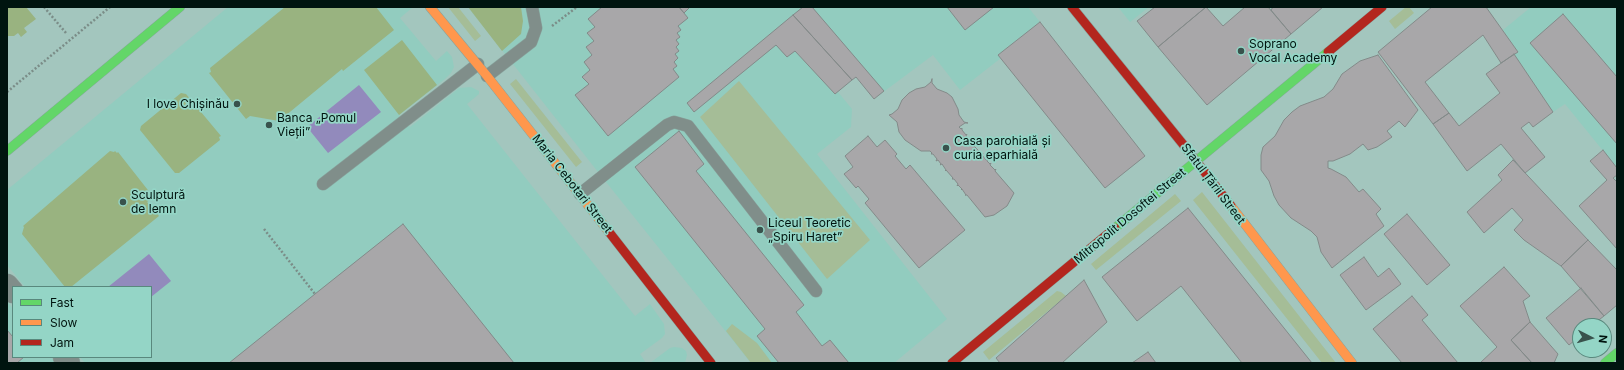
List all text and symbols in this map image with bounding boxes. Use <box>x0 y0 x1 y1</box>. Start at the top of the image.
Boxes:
place label: Soprano Vocal Academy <box>1249 37 1337 65</box>
marker: Soprano Vocal Academy <box>1236 46 1246 56</box>
place label: I love Chișinău <box>147 97 229 111</box>
marker: I love Chișinău <box>232 99 242 109</box>
place label: Banca „Pomul Vieții” <box>277 111 356 139</box>
marker: Banca „Pomul Vieții” <box>264 120 274 130</box>
street label: Maria Cebotari Street <box>529 132 615 236</box>
place label: Casa parohială și curia eparhială <box>954 134 1051 162</box>
street label: Sfatul Țării Street <box>1178 141 1248 227</box>
marker: Casa parohială și curia eparhială <box>941 143 951 153</box>
street label: Mitropolit Dosoftei Street <box>1071 165 1189 267</box>
place label: Sculptură de lemn <box>131 188 185 216</box>
marker: Sculptură de lemn <box>118 197 128 207</box>
place label: Liceul Teoretic „Spiru Haret” <box>768 216 851 244</box>
marker: Liceul Teoretic „Spiru Haret” <box>755 225 765 235</box>
legend <box>12 286 152 358</box>
text: Fast <box>50 295 74 310</box>
text: Slow <box>50 315 77 330</box>
north arrow <box>1572 318 1612 358</box>
text: N <box>1596 334 1610 344</box>
text: Jam <box>50 335 74 350</box>

